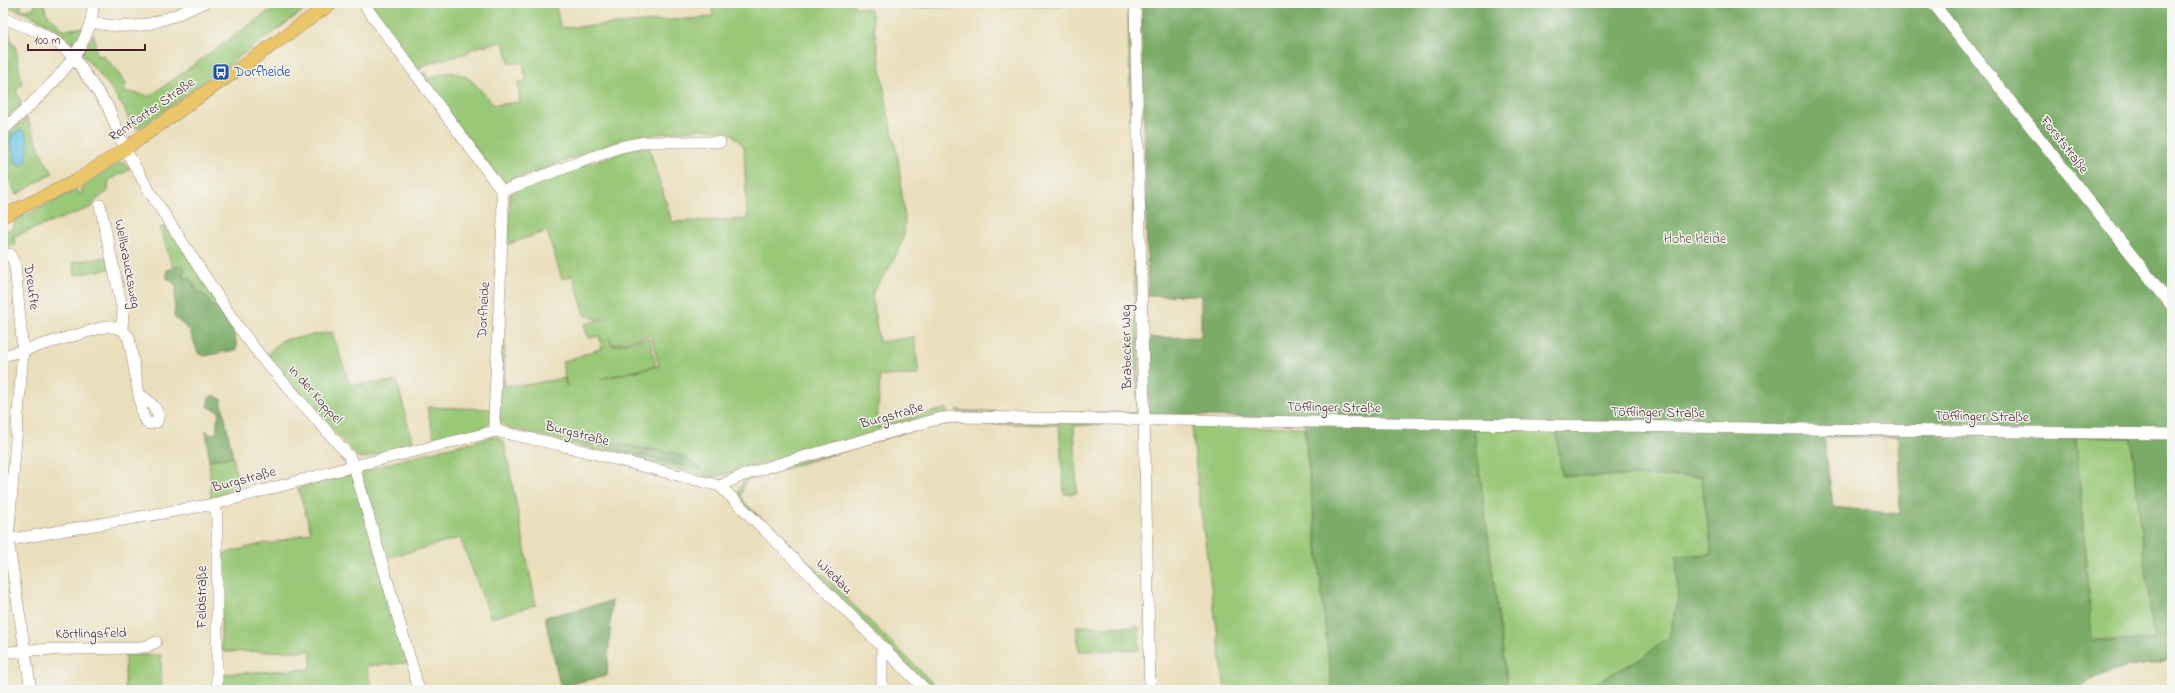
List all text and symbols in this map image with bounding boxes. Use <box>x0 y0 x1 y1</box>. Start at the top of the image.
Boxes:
scale bar <box>28 26 145 52</box>
text: 100 m <box>34 32 61 50</box>
bus stop icon: Dorfheide <box>211 62 231 82</box>
place label: Dorfheide <box>233 62 291 83</box>
street label: Rentforter Straße <box>105 72 200 148</box>
street label: Forststraße <box>2034 111 2094 179</box>
street label: Wellbraucksweg <box>107 218 146 311</box>
park label: Hohe Heide <box>1664 229 1727 250</box>
street label: Dreufte <box>17 262 45 312</box>
street label: Dorfheide <box>472 280 496 340</box>
street label: Brabecker Weg <box>1116 304 1139 391</box>
street label: In der Koppel <box>283 361 347 429</box>
street label: Burgstraße <box>857 397 927 436</box>
street label: Töfflinger Straße <box>1287 397 1382 420</box>
street label: Töfflinger Straße <box>1611 402 1706 425</box>
street label: Töfflinger Straße <box>1935 406 2030 429</box>
street label: Burgstraße <box>542 416 612 453</box>
street label: Burgstraße <box>209 461 279 500</box>
street label: Wiedau <box>811 554 857 600</box>
street label: Feldstraße <box>192 565 213 629</box>
street label: Körtlingsfeld <box>55 623 127 646</box>

